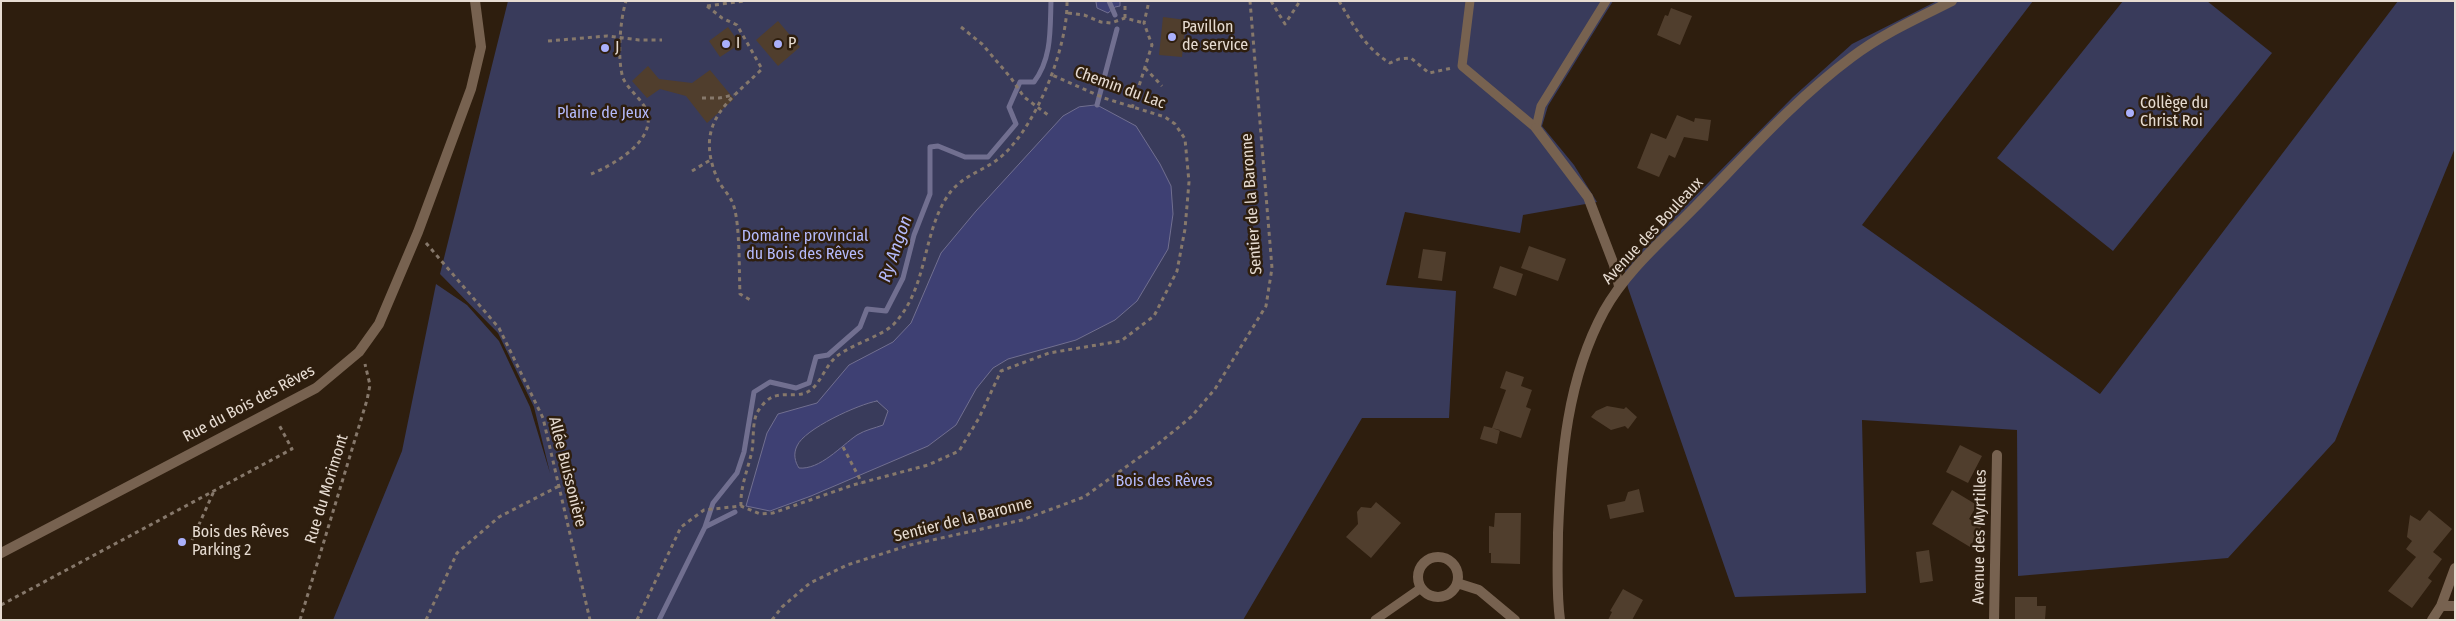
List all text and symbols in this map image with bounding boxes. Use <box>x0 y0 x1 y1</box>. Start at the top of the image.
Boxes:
place label: Pavillon de service <box>1182 18 1248 56</box>
marker: Pavillon de service <box>1166 31 1178 43</box>
place label: I <box>736 34 740 54</box>
place label: P <box>788 34 796 54</box>
place label: J <box>615 38 619 58</box>
marker: I <box>720 38 732 50</box>
marker: P <box>772 38 784 50</box>
marker: J <box>599 42 611 54</box>
street label: Chemin du Lac <box>1072 63 1168 113</box>
place label: Collège du Christ Roi <box>2140 94 2208 132</box>
park label: Plaine de Jeux <box>557 104 649 124</box>
marker: Collège du Christ Roi <box>2124 107 2136 119</box>
street label: Sentier de la Baronne <box>1237 133 1267 275</box>
street label: Avenue des Bouleaux <box>1598 173 1708 289</box>
water label: Ry Angon <box>875 213 917 285</box>
park label: Domaine provincial du Bois des Rêves <box>742 227 868 265</box>
street label: Rue du Bois des Rêves <box>180 361 318 447</box>
street label: Allée Buissonière <box>544 415 590 529</box>
street label: Rue du Morimont <box>301 432 353 546</box>
street label: Avenue des Myrtilles <box>1969 469 1991 605</box>
park label: Bois des Rêves <box>1116 472 1212 492</box>
street label: Sentier de la Baronne <box>892 494 1034 546</box>
place label: Bois des Rêves Parking 2 <box>192 523 289 561</box>
marker: Bois des Rêves Parking 2 <box>176 536 188 548</box>

